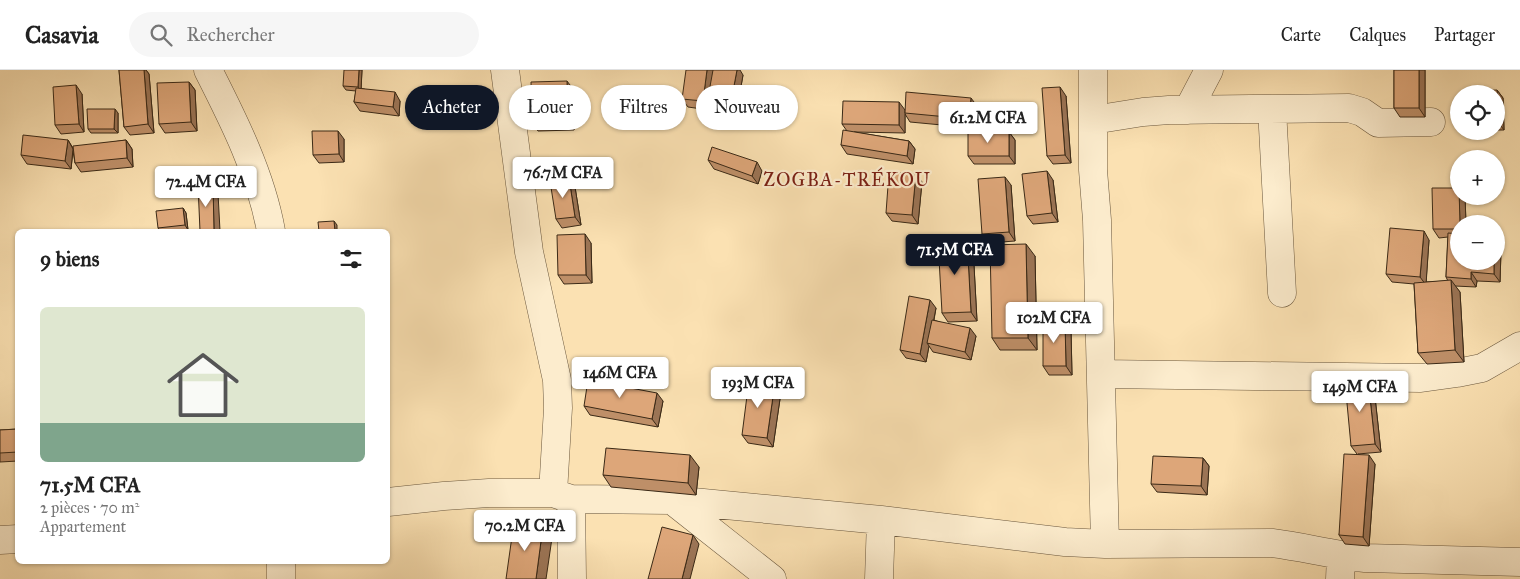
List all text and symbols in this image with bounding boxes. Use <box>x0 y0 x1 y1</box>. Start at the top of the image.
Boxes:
search box <box>129 12 479 57</box>
text: Casavia <box>25 20 99 50</box>
icon: search <box>147 21 175 49</box>
text: Rechercher <box>187 23 275 46</box>
text: Carte <box>1281 24 1321 46</box>
text: Calques <box>1349 24 1406 46</box>
text: Partager <box>1434 24 1495 46</box>
chip: Acheter <box>405 85 499 130</box>
chip: Louer <box>509 85 591 130</box>
chip: Filtres <box>601 85 686 130</box>
chip: Nouveau <box>696 85 798 130</box>
map controls <box>1450 85 1505 270</box>
button: locate <box>1450 85 1505 140</box>
pin: 61.2M CFA <box>931 102 1045 144</box>
text: 61.2M CFA <box>950 108 1026 127</box>
button: + <box>1450 150 1505 205</box>
pin: 76.7M CFA <box>506 156 620 199</box>
text: 76.7M CFA <box>524 163 602 182</box>
pin: 72.4M CFA <box>149 166 263 208</box>
district label: ZOGBA-TRÉKOU <box>763 167 931 191</box>
text: 72.4M CFA <box>166 172 246 191</box>
button: − <box>1450 215 1505 270</box>
pin: 71.5M CFA <box>898 234 1012 276</box>
text: 71.5M CFA <box>917 240 993 259</box>
icon: filters <box>337 245 365 273</box>
text: 9 biens <box>40 246 99 272</box>
pin: 102M CFA <box>1002 302 1106 344</box>
text: 102M CFA <box>1017 308 1091 327</box>
icon: home <box>158 340 248 430</box>
pin: 146M CFA <box>568 356 672 399</box>
text: 146M CFA <box>583 363 657 382</box>
pin: 193M CFA <box>706 366 810 409</box>
pin: 149M CFA <box>1308 370 1412 413</box>
text: 193M CFA <box>722 373 794 392</box>
text: 149M CFA <box>1322 377 1398 396</box>
text: 71.5M CFA <box>40 472 141 498</box>
text: 2 pièces · 70 m² <box>40 498 139 517</box>
pin: 70.2M CFA <box>468 510 582 552</box>
text: 70.2M CFA <box>485 516 565 535</box>
text: Appartement <box>40 517 126 536</box>

